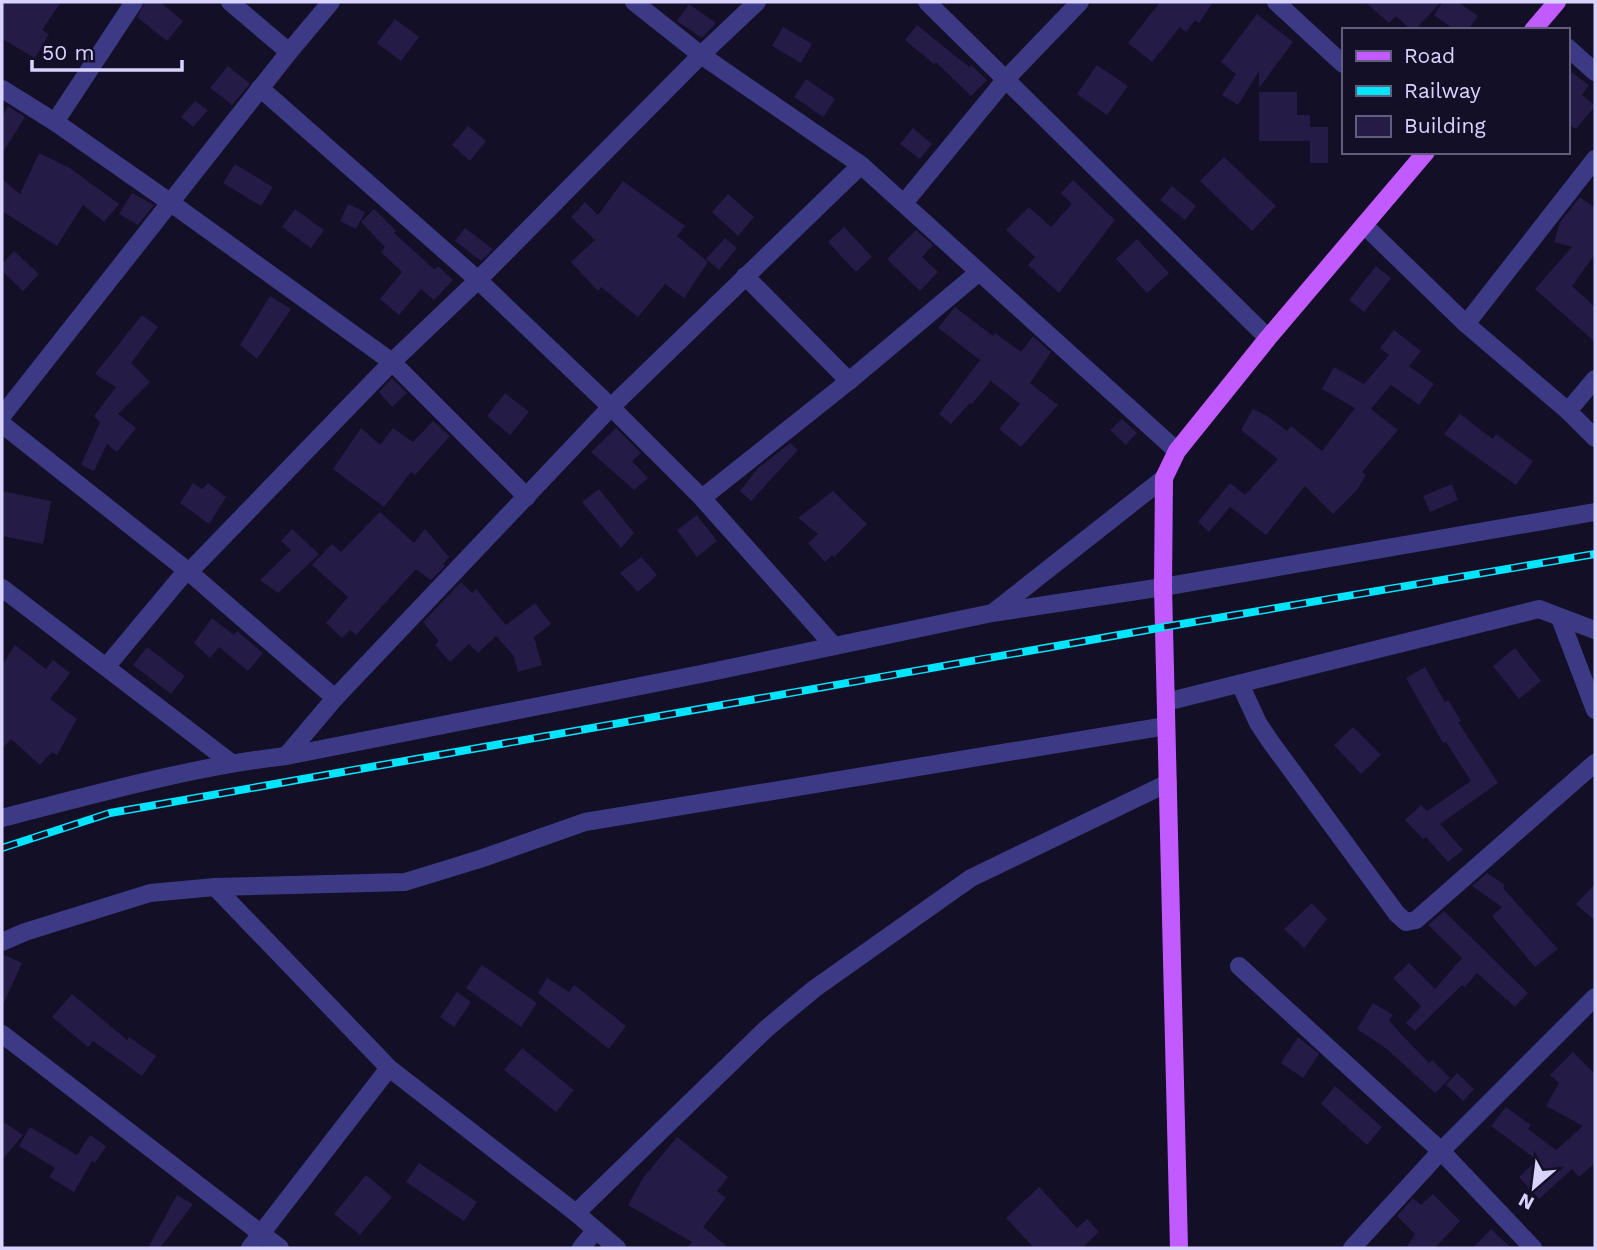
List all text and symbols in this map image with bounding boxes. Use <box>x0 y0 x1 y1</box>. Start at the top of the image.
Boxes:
scale bar <box>32 28 182 72</box>
legend <box>1342 28 1569 154</box>
text: 50 m <box>42 40 94 65</box>
text: Road <box>1404 43 1455 68</box>
text: Railway <box>1404 78 1481 103</box>
text: Building <box>1404 113 1486 138</box>
north arrow <box>1499 1152 1569 1222</box>
text: N <box>1515 1188 1538 1215</box>

